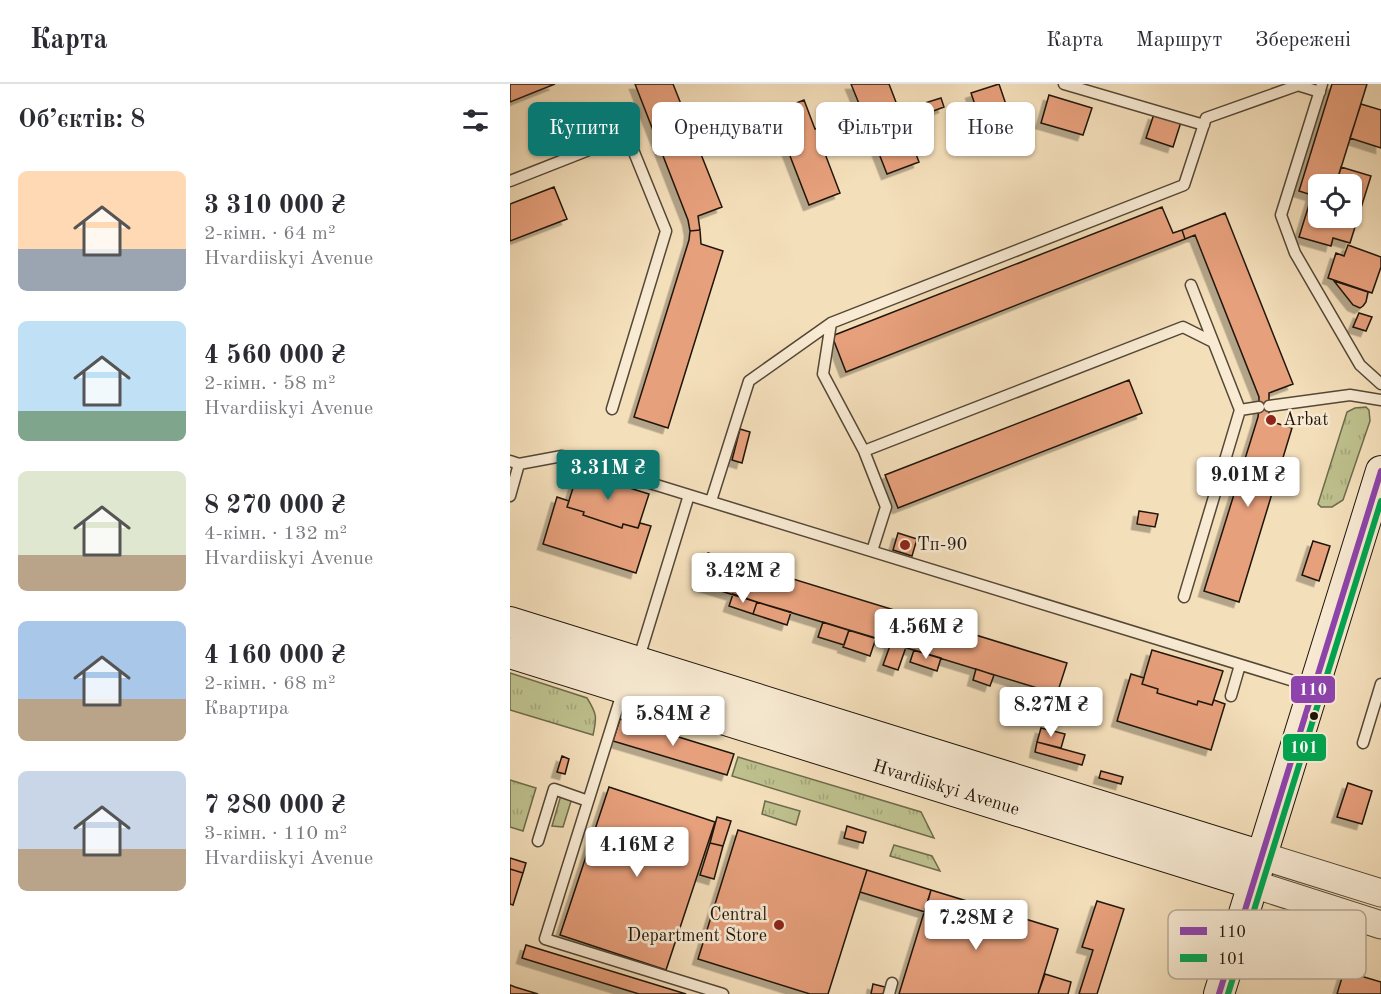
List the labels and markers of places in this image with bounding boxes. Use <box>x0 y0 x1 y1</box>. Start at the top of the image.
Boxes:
place label: Arbat <box>1283 411 1329 429</box>
marker: Arbat <box>1264 413 1278 427</box>
pin: 3.31M ₴ <box>553 450 663 501</box>
pin: 9.01M ₴ <box>1193 457 1303 508</box>
place label: Тп-90 <box>917 536 967 554</box>
marker: Тп-90 <box>898 538 912 552</box>
pin: 3.42M ₴ <box>688 553 798 604</box>
pin: 4.56M ₴ <box>871 609 981 660</box>
pin: 8.27M ₴ <box>996 687 1106 738</box>
pin: 5.84M ₴ <box>618 696 728 747</box>
unlabelled marker <box>1308 710 1320 722</box>
pin: 4.16M ₴ <box>582 827 692 878</box>
pin: 7.28M ₴ <box>921 900 1031 951</box>
place label: Central Department Store <box>627 906 767 945</box>
marker: Central Department Store <box>772 918 786 932</box>

